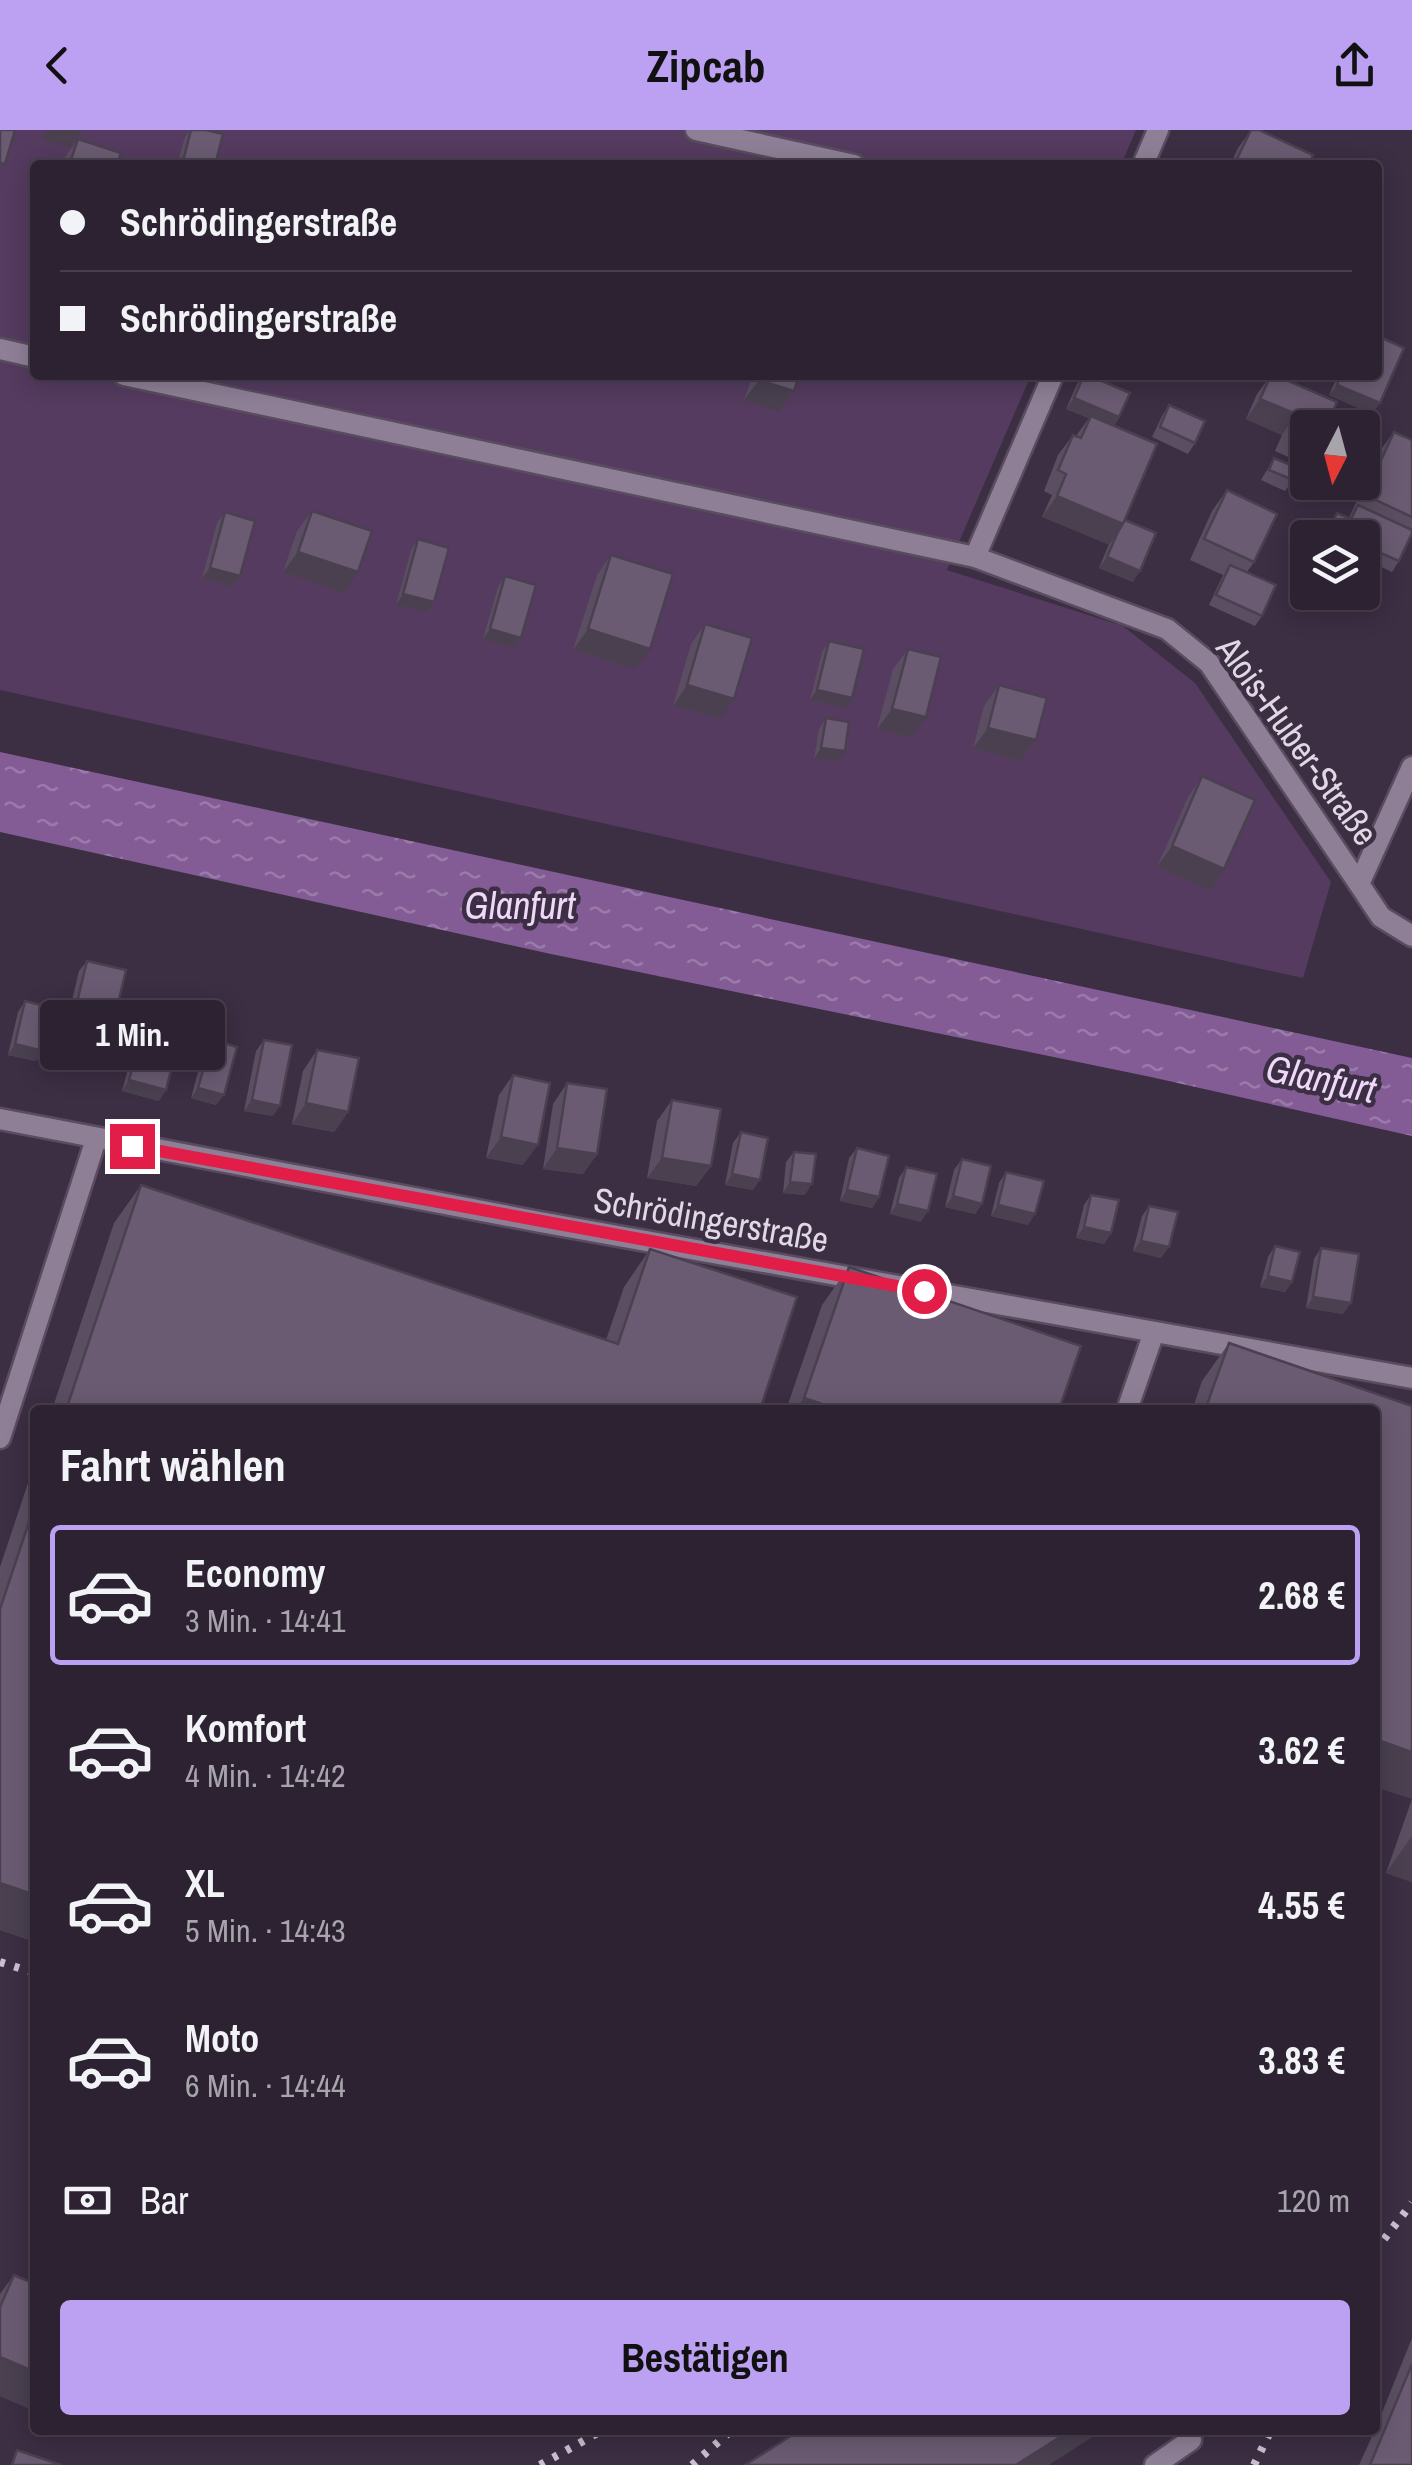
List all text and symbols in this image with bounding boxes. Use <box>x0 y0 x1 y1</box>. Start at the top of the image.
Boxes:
text: Zipcab <box>647 35 765 96</box>
icon: back <box>30 38 85 93</box>
icon: share <box>1327 38 1382 93</box>
text: Schrödingerstraße <box>120 197 397 248</box>
text: Schrödingerstraße <box>120 293 397 344</box>
north arrow <box>1290 410 1380 500</box>
map controls <box>1290 410 1380 610</box>
button: layers <box>1290 520 1380 610</box>
street label: Alois-Huber-Straße <box>1205 626 1389 855</box>
water label: Glanfurt <box>465 880 577 931</box>
callout: 1 Min. <box>39 1001 224 1071</box>
text: 1 Min. <box>95 1013 170 1056</box>
water label: Glanfurt <box>1262 1042 1382 1115</box>
route end <box>110 1124 155 1169</box>
street label: Schrödingerstraße <box>590 1176 832 1263</box>
route start <box>902 1269 947 1314</box>
text: Fahrt wählen <box>60 1434 286 1495</box>
text: Economy <box>185 1548 325 1599</box>
icon: car <box>65 1550 155 1640</box>
text: 2.68 € <box>1258 1570 1345 1621</box>
text: 3 Min. · 14:41 <box>185 1599 345 1642</box>
text: Komfort <box>185 1703 306 1754</box>
icon: car <box>65 1705 155 1795</box>
text: 3.62 € <box>1258 1725 1345 1776</box>
text: 4 Min. · 14:42 <box>185 1754 345 1797</box>
text: XL <box>185 1858 225 1909</box>
icon: car <box>65 1860 155 1950</box>
text: 4.55 € <box>1258 1880 1345 1931</box>
text: 5 Min. · 14:43 <box>185 1909 345 1952</box>
text: Moto <box>185 2013 259 2064</box>
icon: car <box>65 2015 155 2105</box>
text: 3.83 € <box>1258 2035 1345 2086</box>
text: 6 Min. · 14:44 <box>185 2064 345 2107</box>
icon: cash <box>60 2173 115 2228</box>
text: Bar <box>140 2175 189 2226</box>
text: 120 m <box>1277 2179 1350 2222</box>
button: Bestätigen <box>60 2300 1350 2415</box>

